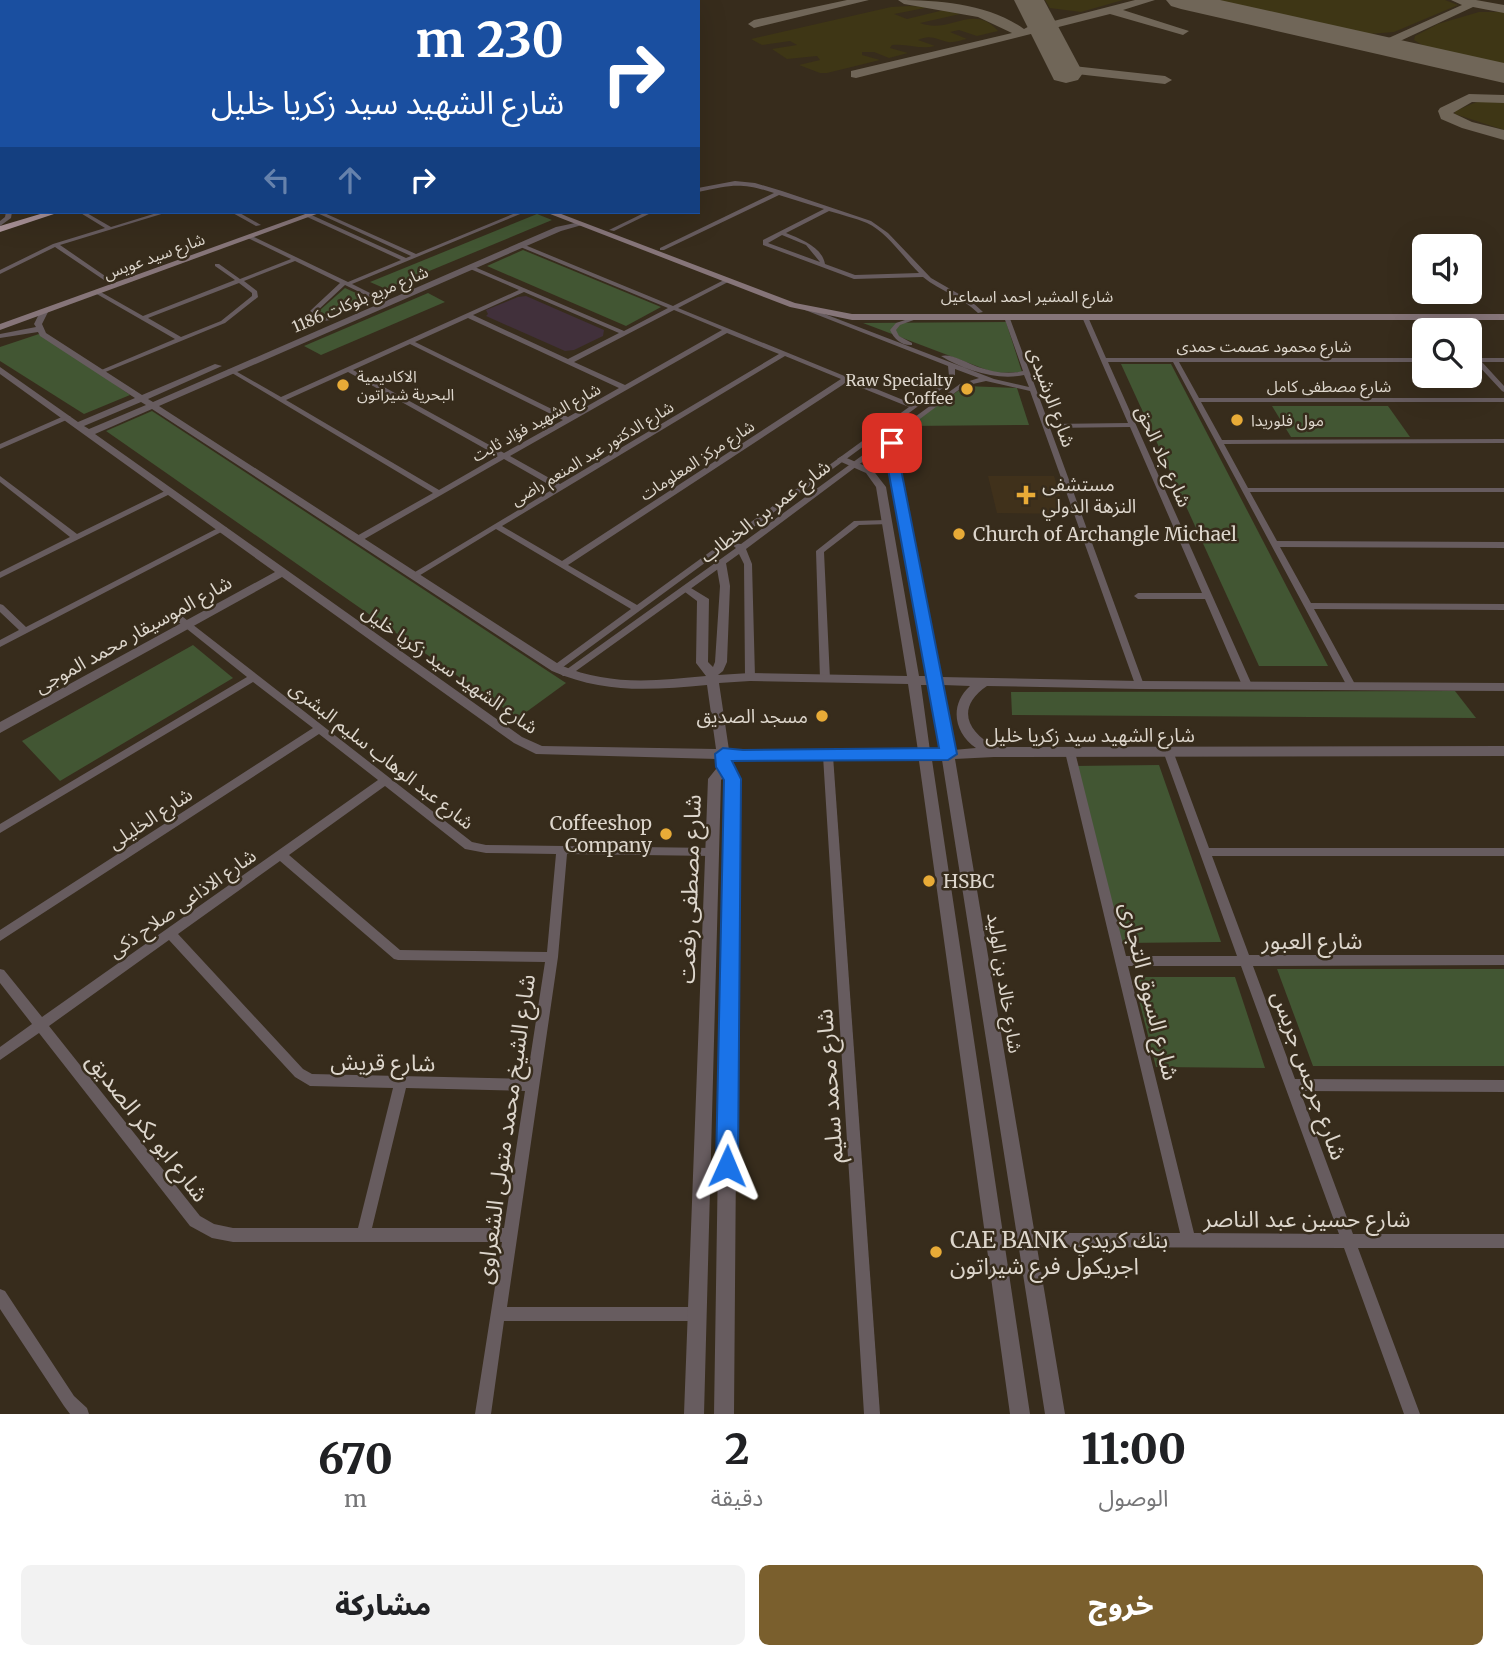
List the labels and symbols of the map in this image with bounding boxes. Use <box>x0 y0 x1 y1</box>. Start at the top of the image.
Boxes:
street label: شارع سيد عويس <box>101 228 208 286</box>
street label: شارع مربع بلوكات 1186 <box>289 261 432 340</box>
street label: شارع المشير احمد اسماعيل <box>941 286 1113 309</box>
street label: شارع محمود عصمت حمدى <box>1177 336 1351 359</box>
street label: شارع الرشيدى <box>1021 344 1081 451</box>
place label: الاكاديمية البحرية شيراتون <box>357 366 454 404</box>
place label: Raw Specialty Coffee <box>846 370 954 408</box>
street label: شارع مصطفى كامل <box>1267 376 1391 399</box>
marker: الاكاديمية البحرية شيراتون <box>335 377 351 393</box>
street label: شارع الشهيد فؤاد ثابت <box>468 378 605 468</box>
marker: Raw Specialty Coffee <box>959 381 975 397</box>
street label: شارع الدكتور عبد المنعم راضى <box>507 396 679 512</box>
street label: شارع جاد الحق <box>1129 401 1197 511</box>
place label: مول فلوريدا <box>1251 410 1324 431</box>
marker: مول فلوريدا <box>1229 412 1245 428</box>
pin <box>862 413 922 473</box>
street label: شارع مركز المعلومات <box>636 415 760 507</box>
street label: شارع عمر بن الخطاب <box>695 454 836 569</box>
place label: مستشفى النزهة الدولي <box>1042 472 1136 521</box>
marker: مستشفى النزهة الدولي <box>1016 485 1036 505</box>
place label: Church of Archangle Michael <box>973 522 1237 546</box>
marker: Church of Archangle Michael <box>951 526 967 542</box>
street label: شارع الموسيقار محمد الموجى <box>30 570 237 700</box>
street label: شارع الشهيد سيد زكريا خليل <box>356 599 543 741</box>
street label: شارع عبد الوهاب سليم البشرى <box>283 676 479 837</box>
place label: مسجد الصديق <box>697 704 808 728</box>
marker: مسجد الصديق <box>814 708 830 724</box>
street label: شارع الشهيد سيد زكريا خليل <box>985 723 1195 749</box>
street label: شارع الخليلى <box>103 782 198 856</box>
street label: شارع مصطفى رفعت <box>671 794 710 984</box>
place label: Coffeeshop Company <box>550 811 652 857</box>
marker: Coffeeshop Company <box>658 826 674 842</box>
street label: شارع الاذاعى صلاح ذكى <box>104 843 262 965</box>
place label: HSBC <box>943 869 995 893</box>
marker: HSBC <box>921 873 937 889</box>
street label: شارع السوق التجارى <box>1111 899 1186 1084</box>
street label: شارع خالد بن الوليد <box>980 911 1028 1055</box>
street label: شارع العبور <box>1261 926 1362 958</box>
street label: شارع الشيخ محمد متولى الشعراوى <box>469 972 544 1286</box>
street label: شارع جرجس جريس <box>1263 986 1354 1165</box>
street label: شارع محمد سليم <box>809 1008 852 1164</box>
street label: شارع ابو بكر الصديق <box>78 1046 215 1209</box>
street label: شارع قريش <box>330 1047 436 1080</box>
position arrow <box>690 1129 764 1203</box>
street label: شارع حسين عبد الناصر <box>1202 1204 1411 1236</box>
place label: CAE BANK بنك كريدي اجريكول فرع شيراتون <box>950 1225 1168 1283</box>
marker: CAE BANK بنك كريدي اجريكول فرع شيراتون <box>928 1244 944 1260</box>

